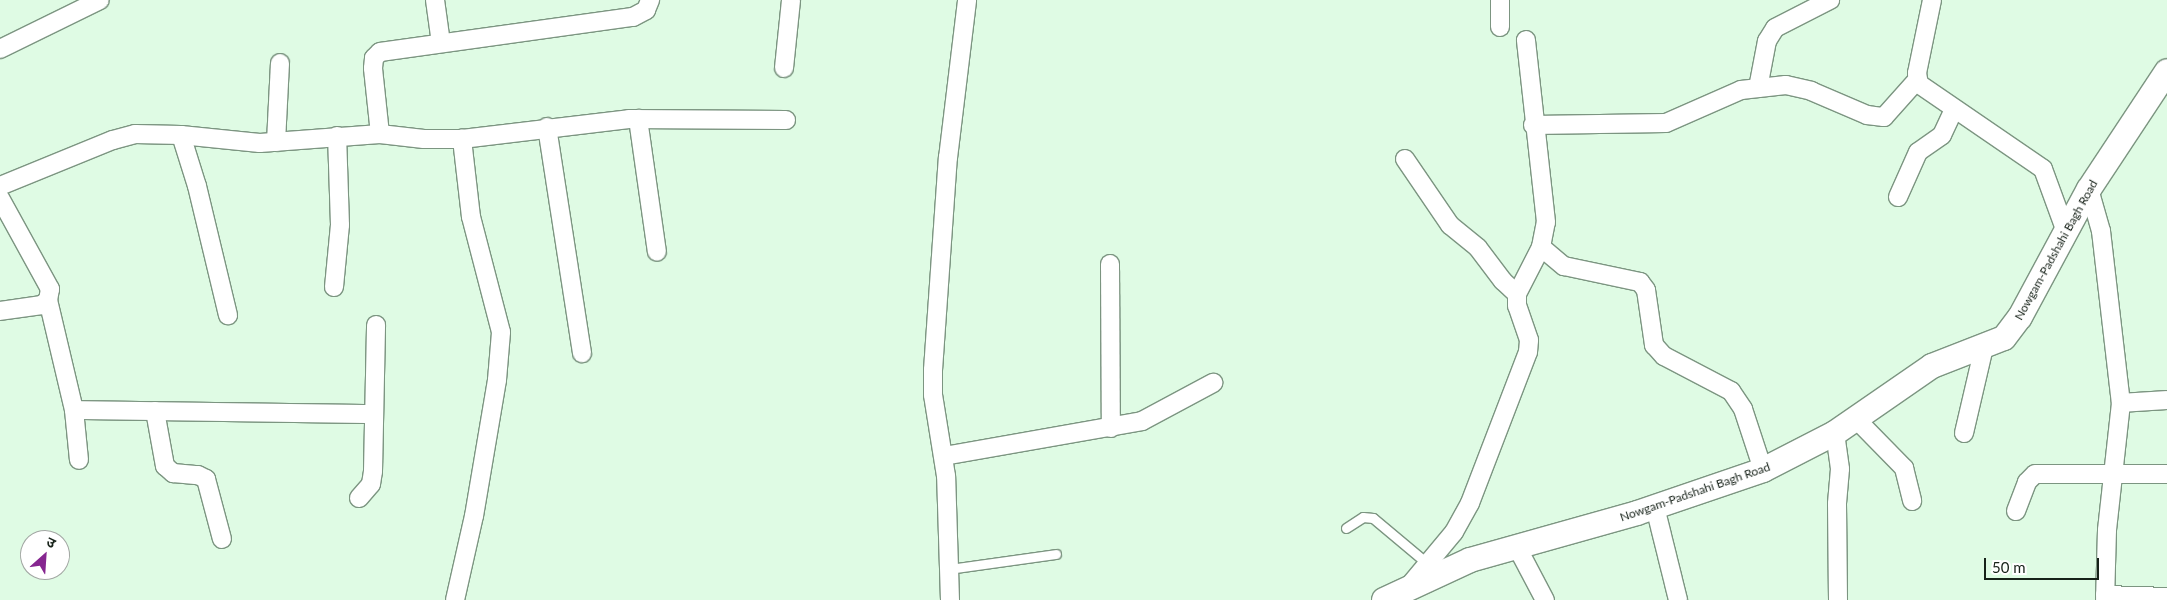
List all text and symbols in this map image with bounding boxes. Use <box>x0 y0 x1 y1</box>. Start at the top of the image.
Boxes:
street label: Nowgam-Padshahi Bagh Road <box>2011 177 2101 323</box>
street label: Nowgam-Padshahi Bagh Road <box>1618 459 1772 525</box>
north arrow <box>20 530 70 580</box>
text: उ <box>44 533 59 551</box>
scale bar <box>1987 548 2102 580</box>
text: 50 m <box>1992 558 2026 576</box>

